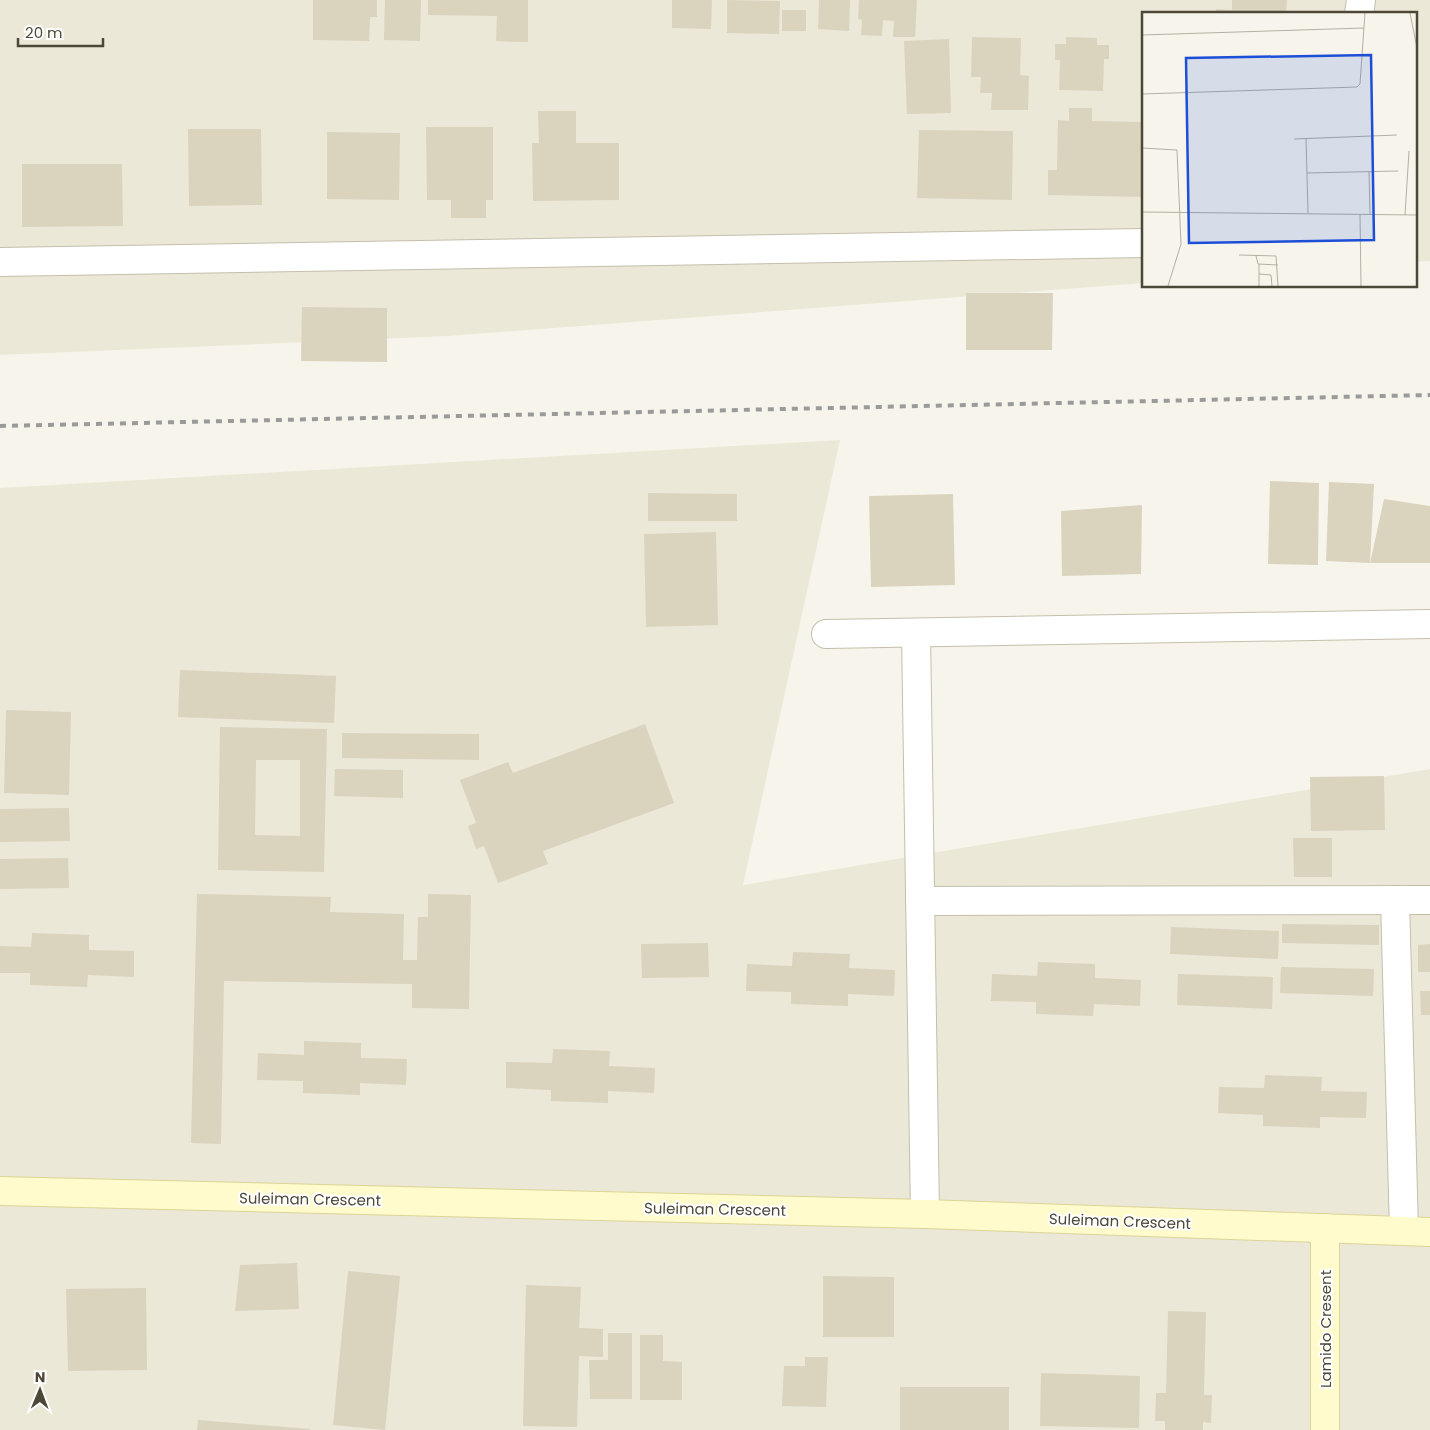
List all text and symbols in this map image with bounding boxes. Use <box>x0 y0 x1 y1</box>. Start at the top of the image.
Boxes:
inset map <box>1142 12 1418 288</box>
scale bar <box>18 15 102 47</box>
text: 20 m <box>25 22 63 43</box>
street label: Suleiman Crescent <box>239 1187 381 1211</box>
street label: Suleiman Crescent <box>644 1197 786 1221</box>
street label: Suleiman Crescent <box>1049 1208 1191 1234</box>
street label: Lamido Cresent <box>1315 1270 1336 1388</box>
north arrow <box>15 1365 65 1415</box>
text: N <box>35 1367 46 1387</box>

